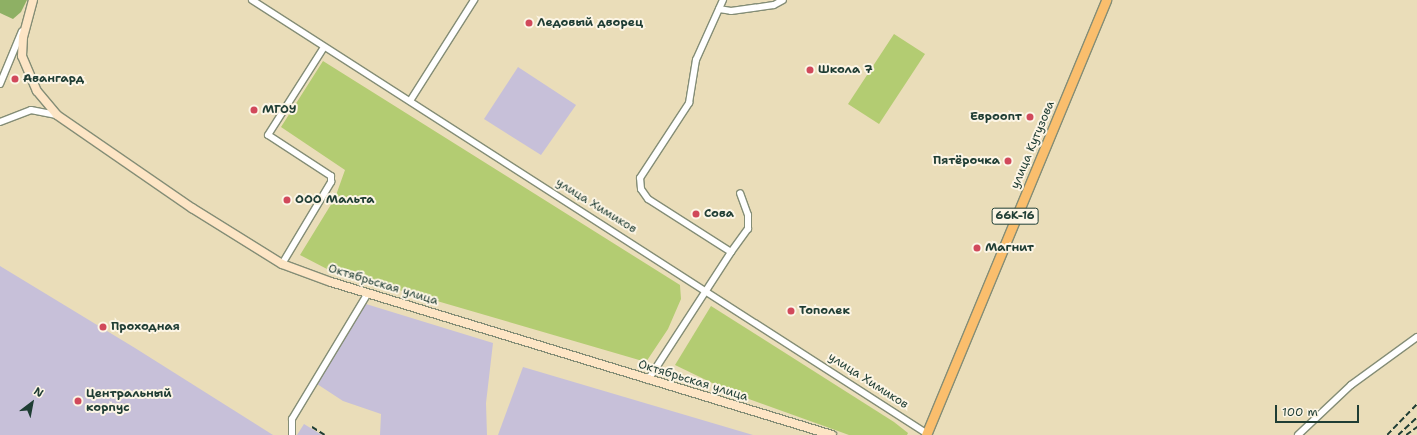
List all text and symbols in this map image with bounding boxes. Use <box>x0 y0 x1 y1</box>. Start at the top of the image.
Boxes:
place label: Ледовый дворец <box>537 16 643 30</box>
marker: Ледовый дворец <box>524 18 534 28</box>
place label: Школа 7 <box>818 63 873 77</box>
marker: Школа 7 <box>805 65 815 75</box>
place label: Авангард <box>23 72 84 86</box>
marker: Авангард <box>10 74 20 84</box>
street label: улица Кутузова <box>1008 99 1058 191</box>
place label: МГОУ <box>262 103 296 117</box>
marker: МГОУ <box>249 105 259 115</box>
place label: Евроопт <box>970 110 1022 124</box>
marker: Евроопт <box>1025 112 1035 122</box>
place label: Пятёрочка <box>933 154 1000 168</box>
marker: Пятёрочка <box>1003 156 1013 166</box>
street label: улица Химиков <box>553 175 639 237</box>
place label: ООО Мальта <box>295 193 374 207</box>
marker: ООО Мальта <box>282 195 292 205</box>
place label: Сова <box>704 207 734 221</box>
road number: 66К-16 <box>991 207 1039 225</box>
marker: Сова <box>691 209 701 219</box>
place label: Магнит <box>985 241 1034 255</box>
marker: Магнит <box>972 243 982 253</box>
street label: Октябрьская улица <box>326 261 440 309</box>
place label: Тополек <box>799 304 850 318</box>
marker: Тополек <box>786 306 796 316</box>
place label: Проходная <box>111 320 180 334</box>
marker: Проходная <box>98 322 108 332</box>
street label: улица Химиков <box>825 350 911 412</box>
street label: Октябрьская улица <box>636 357 750 405</box>
north arrow <box>12 383 52 423</box>
text: N <box>31 384 46 401</box>
place label: Центральный корпус <box>86 387 172 415</box>
marker: Центральный корпус <box>73 396 83 406</box>
scale bar <box>1277 397 1361 423</box>
text: 100 m <box>1282 404 1318 420</box>

